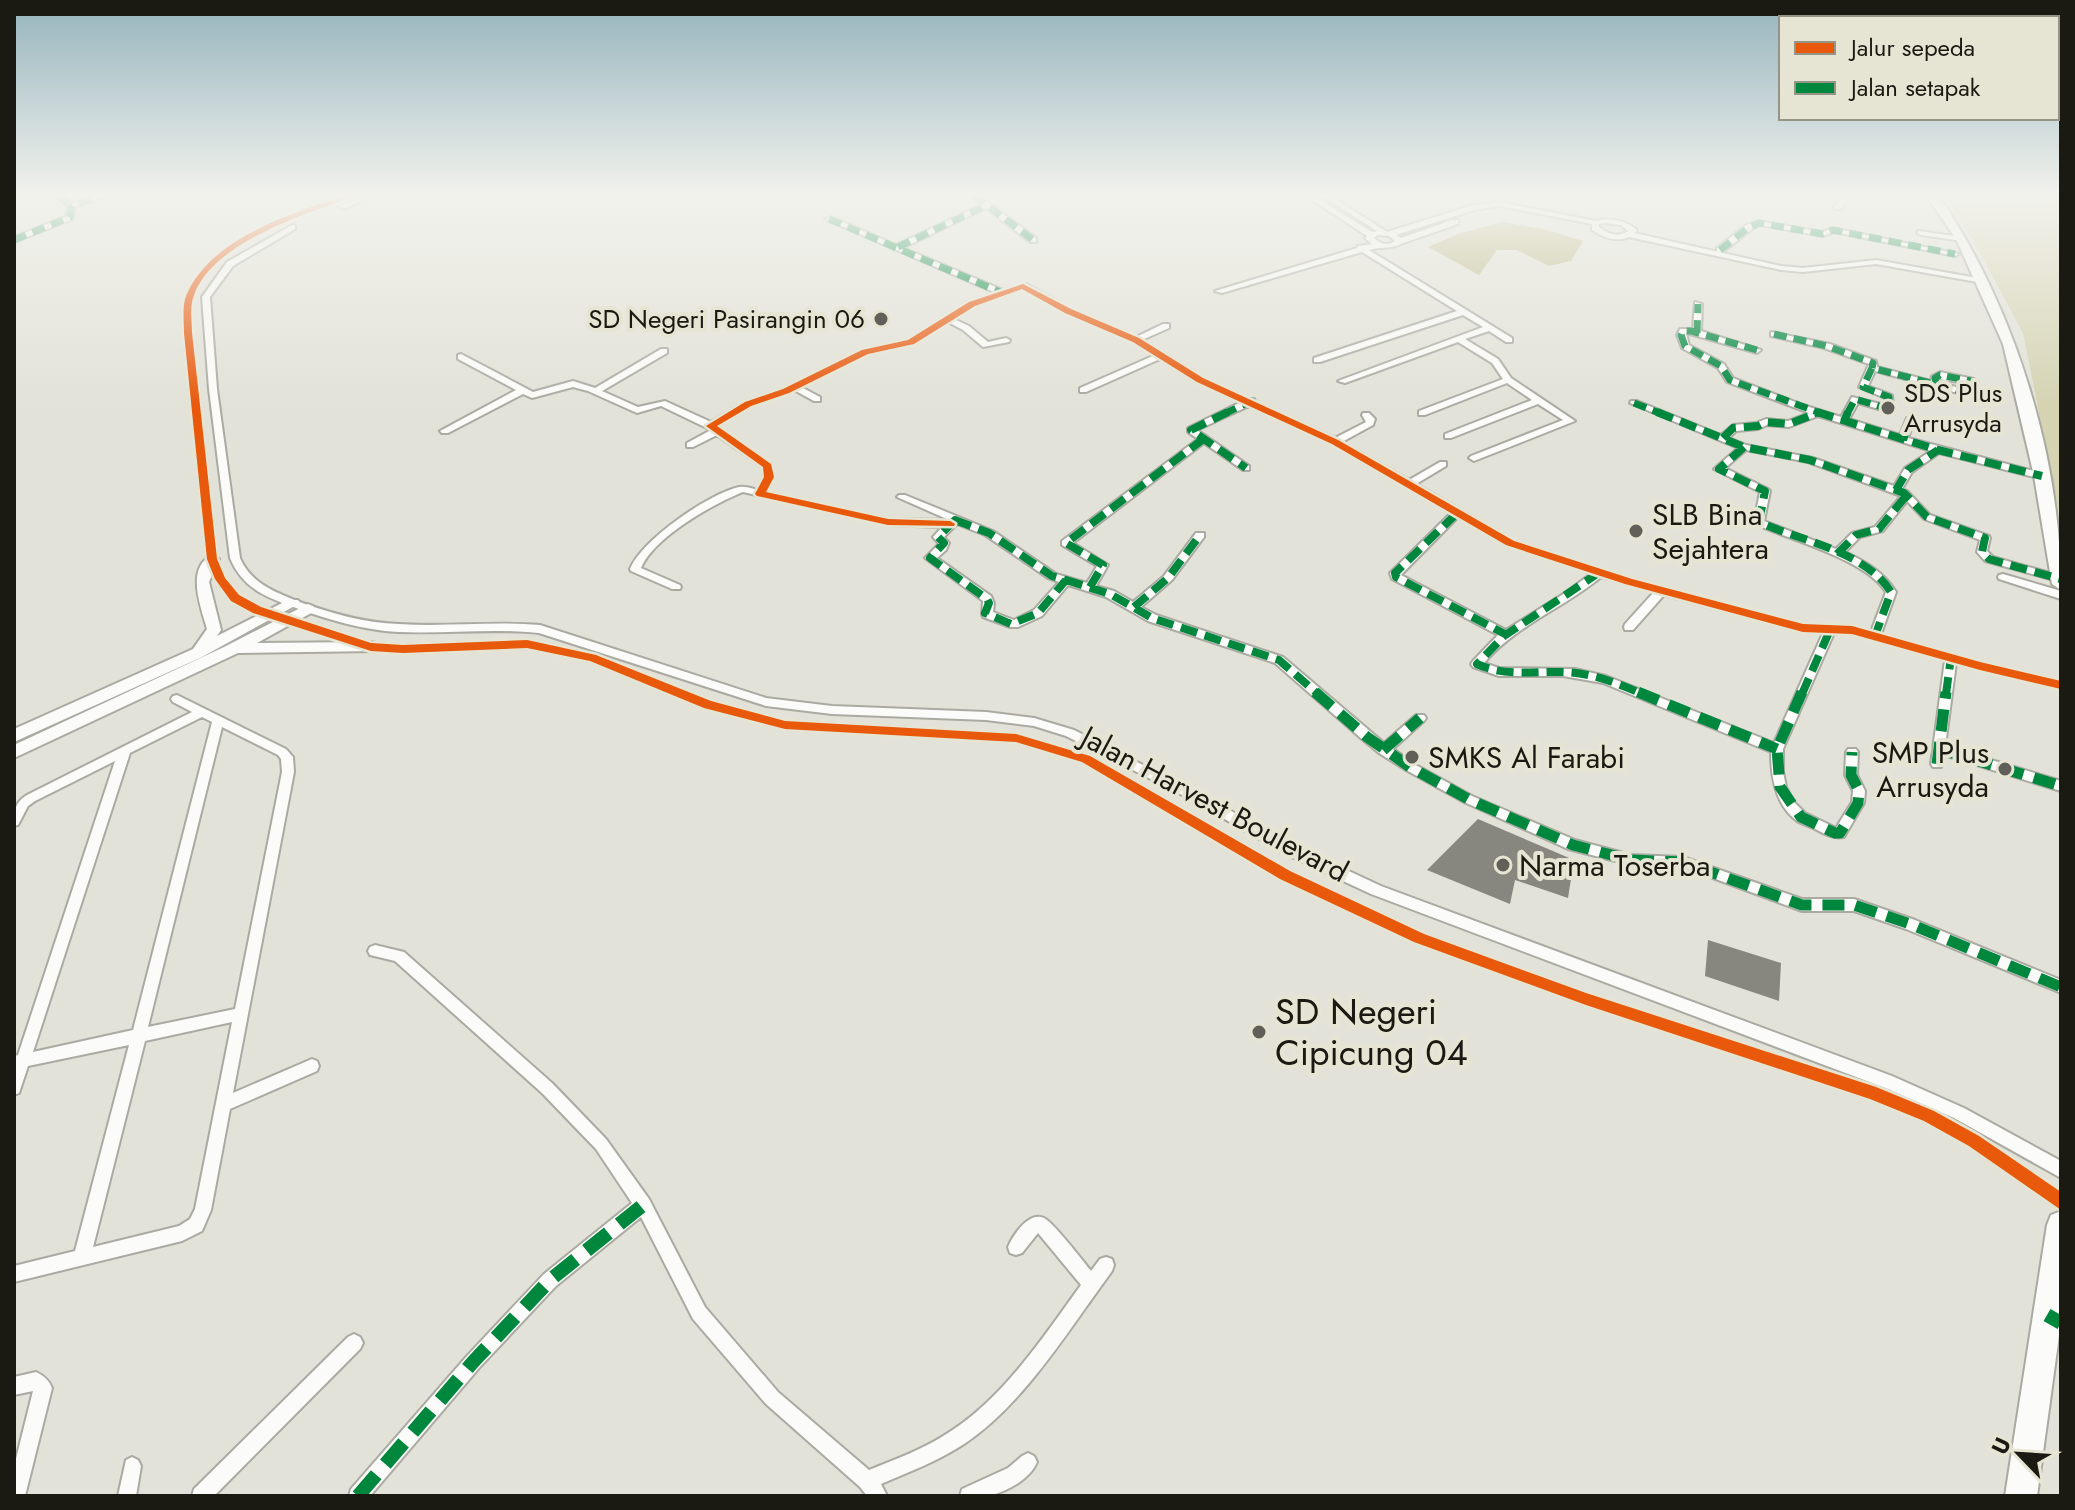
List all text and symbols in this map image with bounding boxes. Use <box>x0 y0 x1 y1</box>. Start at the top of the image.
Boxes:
legend <box>1779 16 2059 120</box>
text: Jalur sepeda <box>1848 30 1975 65</box>
text: Jalan setapak <box>1848 70 1981 105</box>
place label: SD Negeri Pasirangin 06 <box>588 300 865 338</box>
marker: SD Negeri Pasirangin 06 <box>872 310 890 328</box>
place label: SDS Plus Arrusyda <box>1904 374 2002 442</box>
marker: SDS Plus Arrusyda <box>1879 399 1897 417</box>
place label: SLB Bina Sejahtera <box>1652 493 1769 570</box>
marker: SLB Bina Sejahtera <box>1627 522 1645 540</box>
street label: Jalan Harvest Boulevard <box>1070 713 1356 893</box>
place label: SMP Plus Arrusyda <box>1872 731 1989 808</box>
place label: SMKS Al Farabi <box>1428 736 1625 779</box>
marker: SMKS Al Farabi <box>1403 748 1421 766</box>
marker: SMP Plus Arrusyda <box>1996 760 2014 778</box>
place label: Narma Toserba <box>1519 844 1711 887</box>
marker: Narma Toserba <box>1494 856 1512 874</box>
place label: SD Negeri Cipicung 04 <box>1275 985 1468 1078</box>
marker: SD Negeri Cipicung 04 <box>1250 1023 1268 1041</box>
north arrow <box>1979 1414 2059 1494</box>
text: U <box>1983 1432 2019 1459</box>

